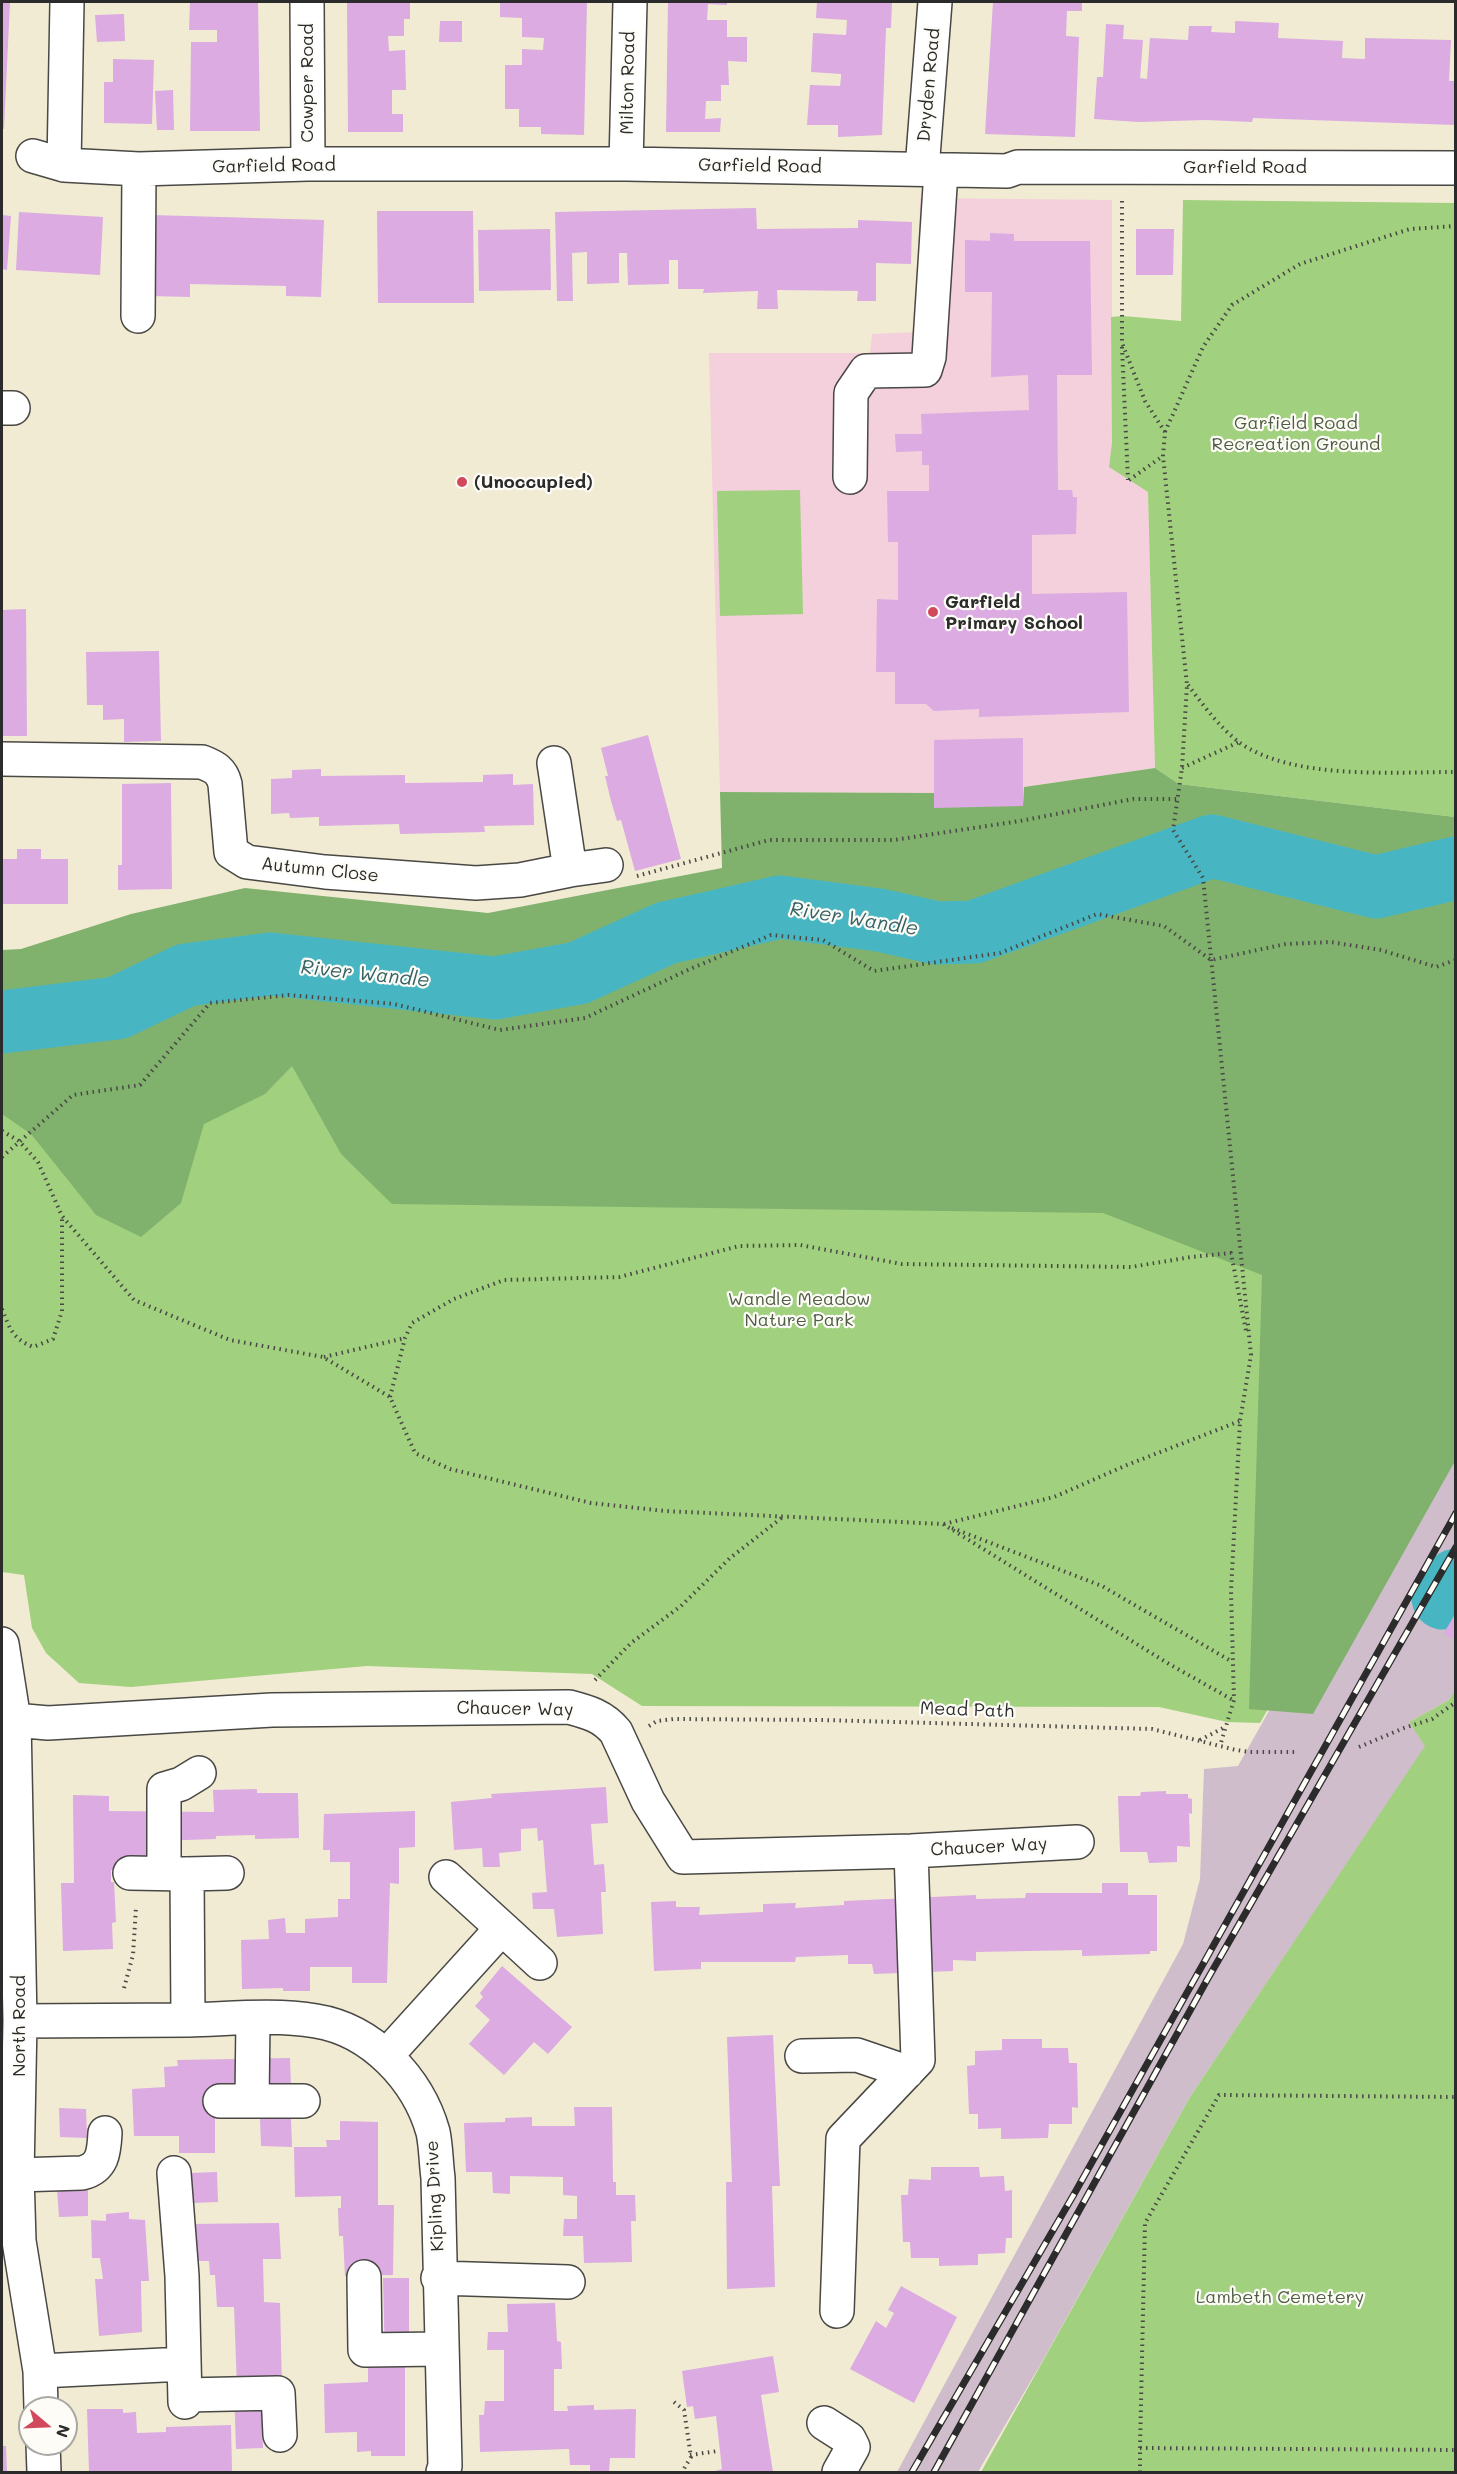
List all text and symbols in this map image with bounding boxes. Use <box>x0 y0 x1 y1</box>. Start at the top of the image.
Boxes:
street label: Cowper Road <box>296 23 318 143</box>
street label: Dryden Road <box>913 27 945 143</box>
street label: Milton Road <box>616 31 640 135</box>
street label: Garfield Road <box>212 154 336 178</box>
street label: Garfield Road <box>698 154 822 178</box>
street label: Garfield Road <box>1183 156 1307 178</box>
park label: Garfield Road Recreation Ground <box>1212 412 1380 454</box>
place label: (Unoccupied) <box>474 471 593 493</box>
marker: (Unoccupied) <box>455 475 469 489</box>
place label: Garfield Primary School <box>945 591 1083 634</box>
marker: Garfield Primary School <box>926 605 940 619</box>
street label: Autumn Close <box>260 853 380 887</box>
water label: River Wandle <box>788 897 920 941</box>
water label: River Wandle <box>299 955 431 993</box>
park label: Wandle Meadow Nature Park <box>728 1288 870 1330</box>
street label: Chaucer Way <box>456 1697 574 1721</box>
street label: Mead Path <box>920 1698 1014 1722</box>
street label: Chaucer Way <box>930 1833 1048 1861</box>
street label: North Road <box>8 1975 30 2077</box>
street label: Kipling Drive <box>421 2140 449 2252</box>
park label: Lambeth Cemetery <box>1196 2286 1364 2308</box>
north arrow <box>18 2396 78 2456</box>
text: N <box>52 2422 76 2441</box>

